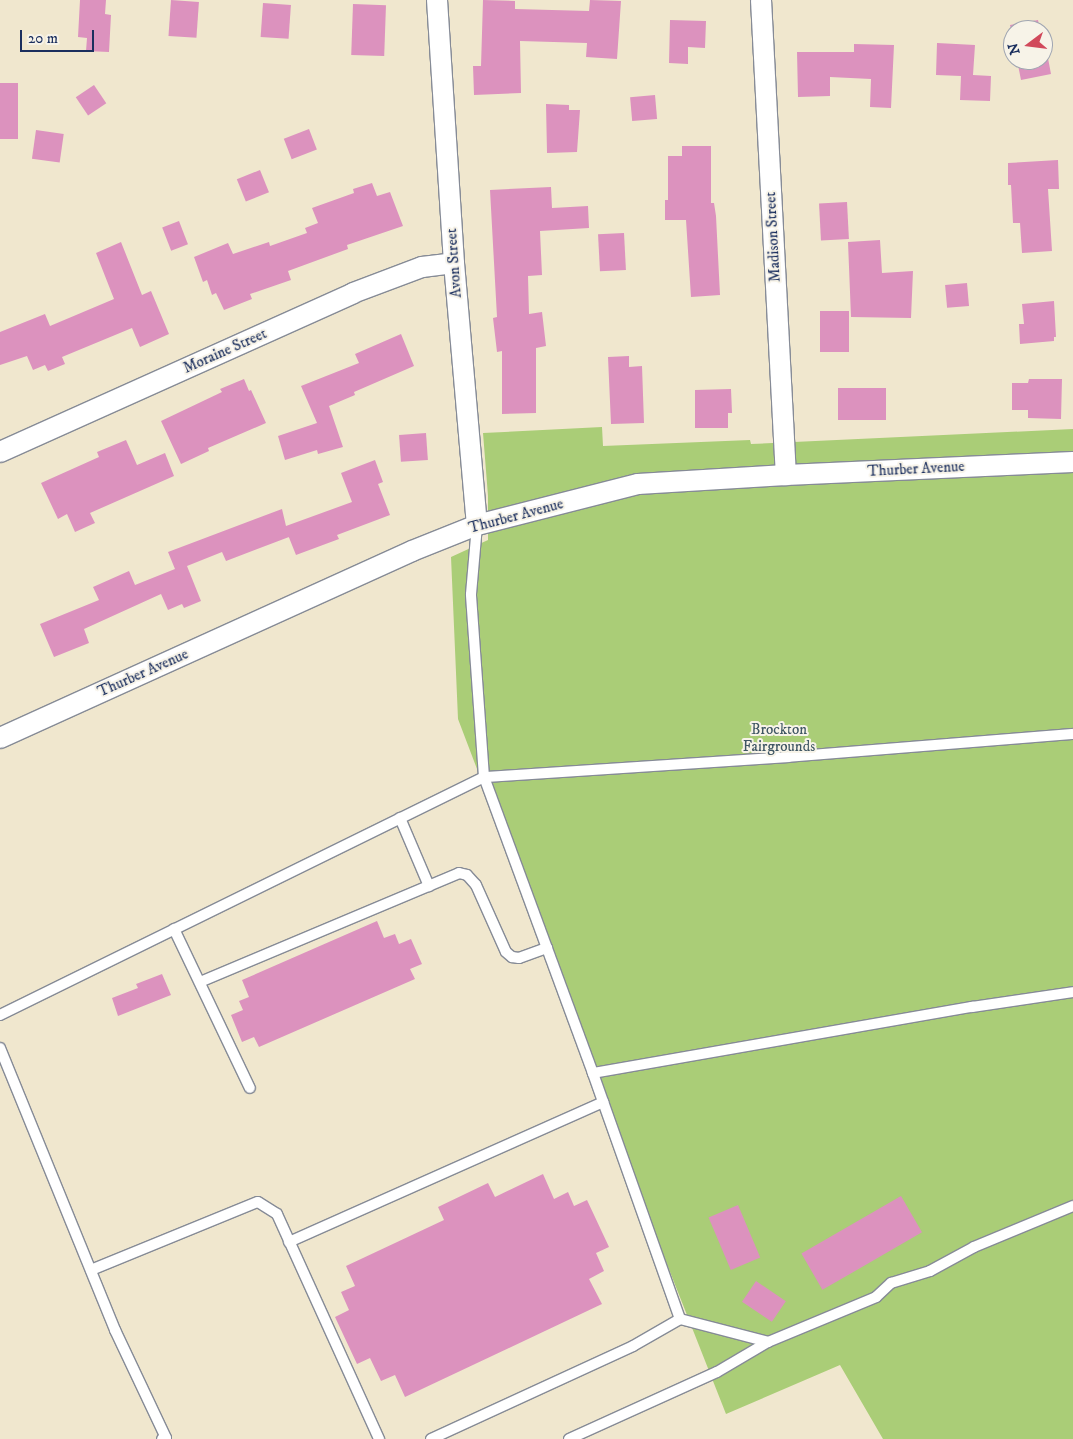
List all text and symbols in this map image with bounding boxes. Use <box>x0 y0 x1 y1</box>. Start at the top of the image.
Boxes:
scale bar <box>22 20 96 52</box>
north arrow <box>1003 20 1053 70</box>
text: 20 m <box>28 29 58 48</box>
text: N <box>1004 41 1025 57</box>
street label: Madison Street <box>762 191 784 283</box>
street label: Avon Street <box>443 228 465 298</box>
street label: Moraine Street <box>181 325 269 377</box>
street label: Thurber Avenue <box>867 457 965 481</box>
street label: Thurber Avenue <box>467 495 565 537</box>
street label: Thurber Avenue <box>95 645 191 701</box>
park label: Brockton Fairgrounds <box>743 720 815 755</box>

